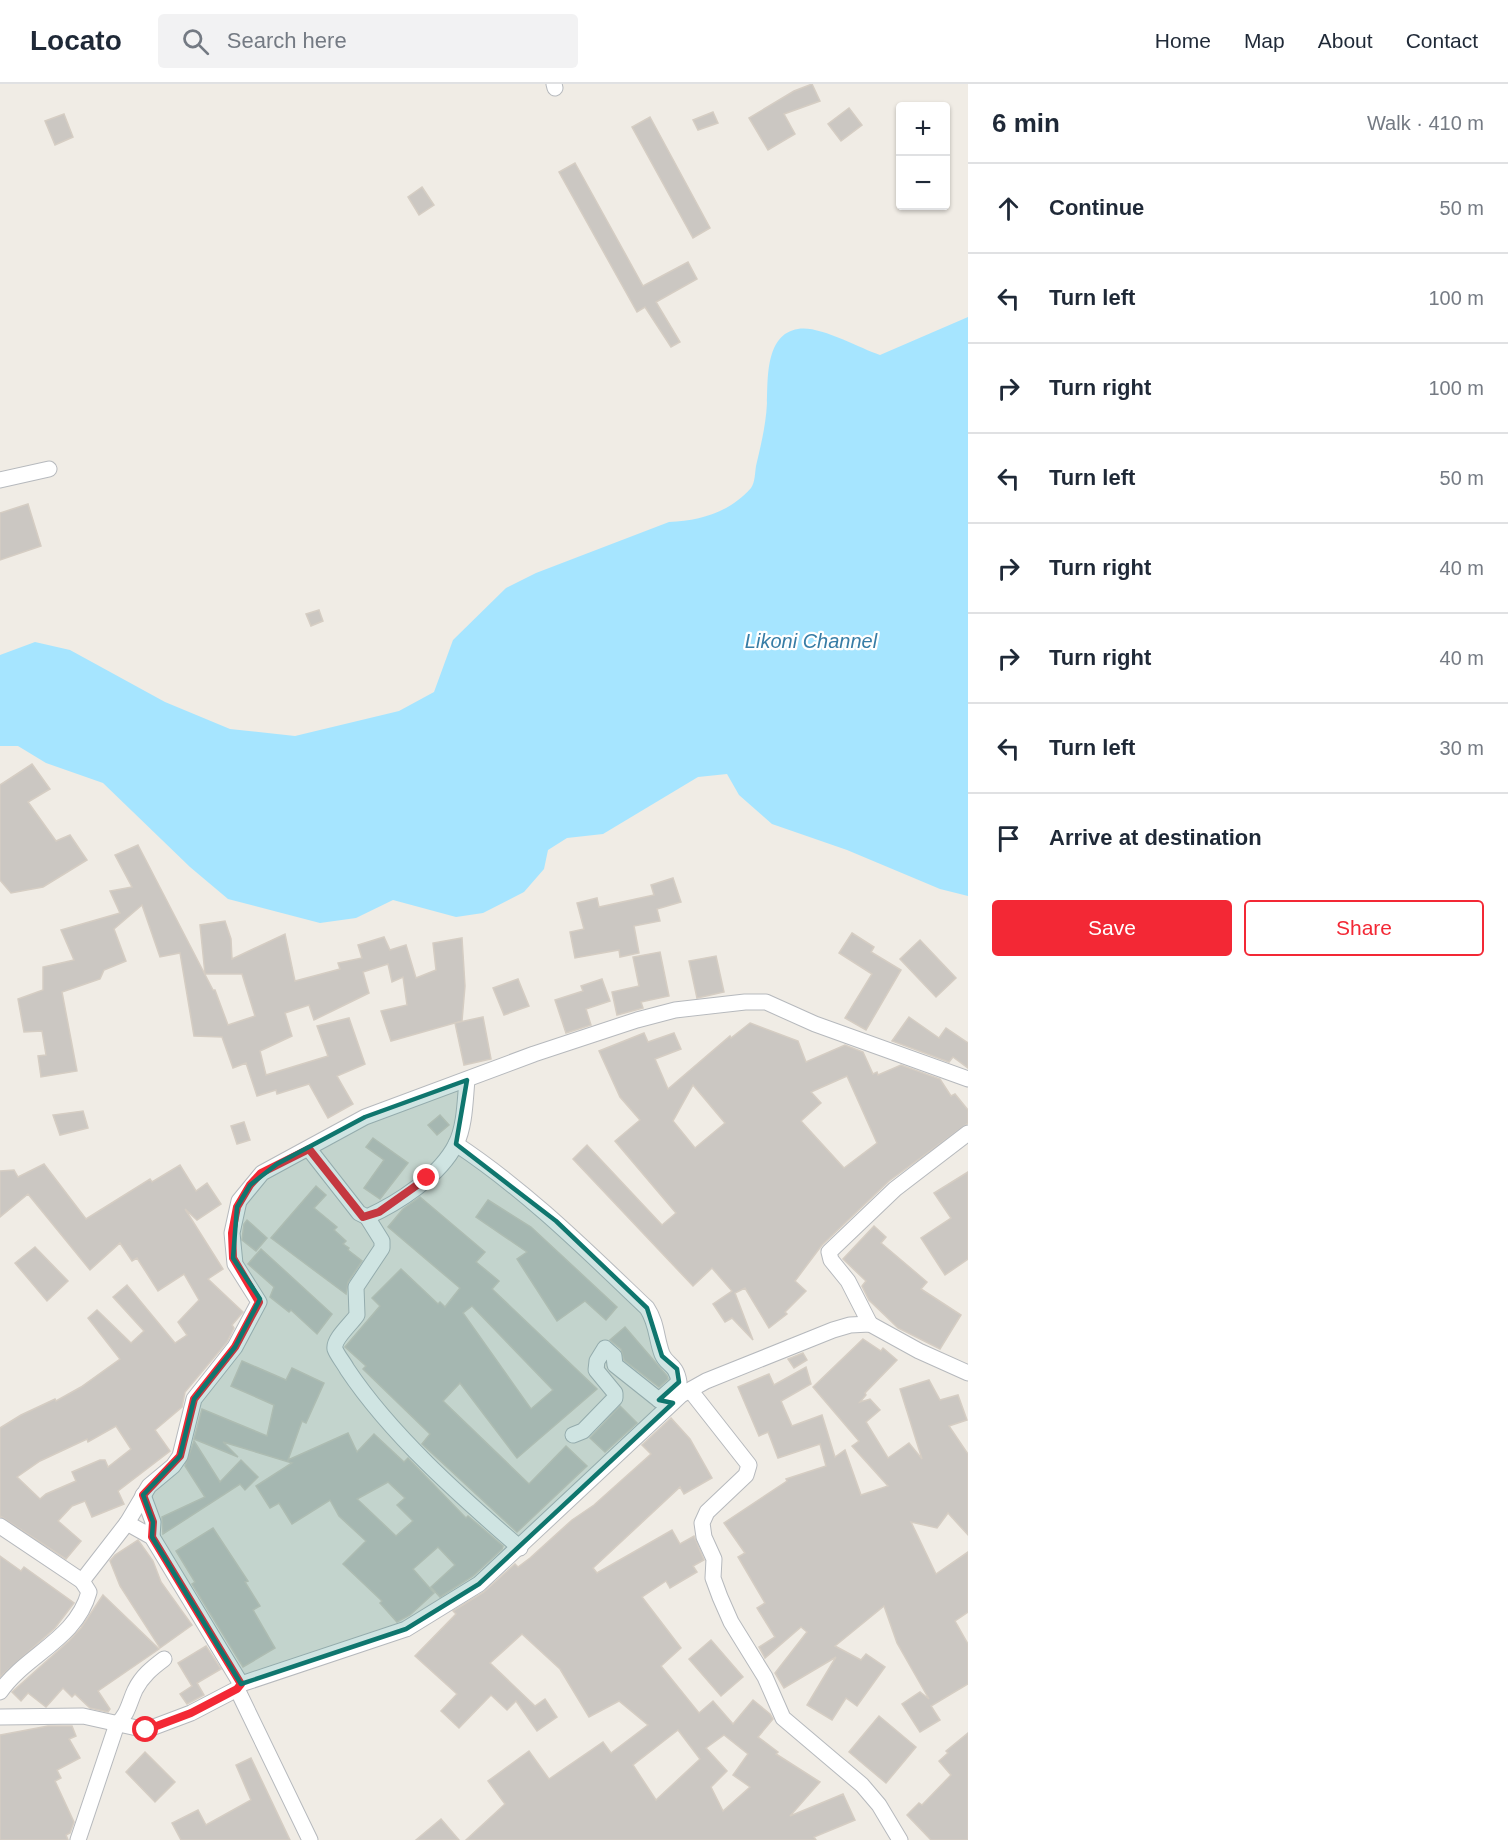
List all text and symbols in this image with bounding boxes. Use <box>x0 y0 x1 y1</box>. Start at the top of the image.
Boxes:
search box <box>158 14 578 68</box>
text: Locato <box>30 25 122 56</box>
icon: search <box>179 25 212 58</box>
text: Search here <box>227 28 347 53</box>
text: Home <box>1155 29 1211 52</box>
text: Map <box>1244 29 1285 52</box>
text: About <box>1318 29 1373 52</box>
text: Contact <box>1406 29 1478 52</box>
map controls <box>896 102 950 210</box>
button: + <box>896 102 950 156</box>
text: 6 min <box>992 108 1060 138</box>
text: Walk · 410 m <box>1367 112 1484 134</box>
button: − <box>896 156 950 210</box>
icon: ahead <box>992 192 1025 225</box>
text: Continue <box>1049 195 1144 220</box>
text: 50 m <box>1440 197 1484 219</box>
icon: left <box>992 282 1025 315</box>
text: Turn left <box>1049 285 1135 310</box>
text: 100 m <box>1428 287 1484 309</box>
icon: right <box>992 372 1025 405</box>
text: Turn right <box>1049 375 1151 400</box>
text: 100 m <box>1428 377 1484 399</box>
icon: left <box>992 462 1025 495</box>
text: Turn left <box>1049 465 1135 490</box>
text: 50 m <box>1440 467 1484 489</box>
icon: right <box>992 552 1025 585</box>
text: Turn right <box>1049 555 1151 580</box>
text: 40 m <box>1440 557 1484 579</box>
water label: Likoni Channel <box>745 630 878 652</box>
icon: right <box>992 642 1025 675</box>
text: Turn right <box>1049 645 1151 670</box>
text: 40 m <box>1440 647 1484 669</box>
icon: left <box>992 732 1025 765</box>
text: Turn left <box>1049 735 1135 760</box>
text: 30 m <box>1440 737 1484 759</box>
icon: arrive <box>992 822 1025 855</box>
text: Arrive at destination <box>1049 825 1262 850</box>
button: Save <box>992 900 1232 956</box>
button: Share <box>1244 900 1484 956</box>
route end <box>413 1164 439 1190</box>
route start <box>132 1716 158 1742</box>

